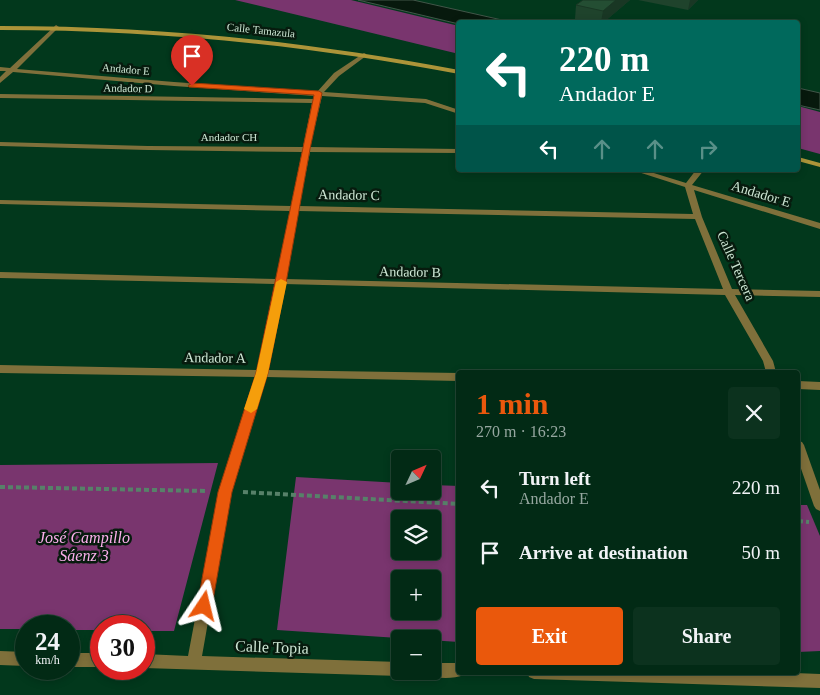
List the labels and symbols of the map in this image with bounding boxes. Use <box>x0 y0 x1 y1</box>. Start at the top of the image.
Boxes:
street label: Calle Tamazula <box>226 20 296 40</box>
pin <box>171 35 213 86</box>
street label: Andador E <box>102 61 151 77</box>
street label: Andador D <box>103 82 153 94</box>
street label: Andador CH <box>201 131 257 143</box>
street label: Andador E <box>730 178 792 210</box>
street label: Andador C <box>318 187 380 203</box>
street label: Calle Tercera <box>714 229 758 304</box>
street label: Andador B <box>379 264 441 280</box>
street label: Andador A <box>184 350 247 366</box>
north arrow <box>391 450 441 500</box>
park label: José Campillo Sáenz 3 <box>38 529 130 564</box>
position arrow <box>177 579 229 631</box>
speed limit sign: 30 <box>90 615 155 680</box>
street label: Calle Topia <box>235 637 309 658</box>

